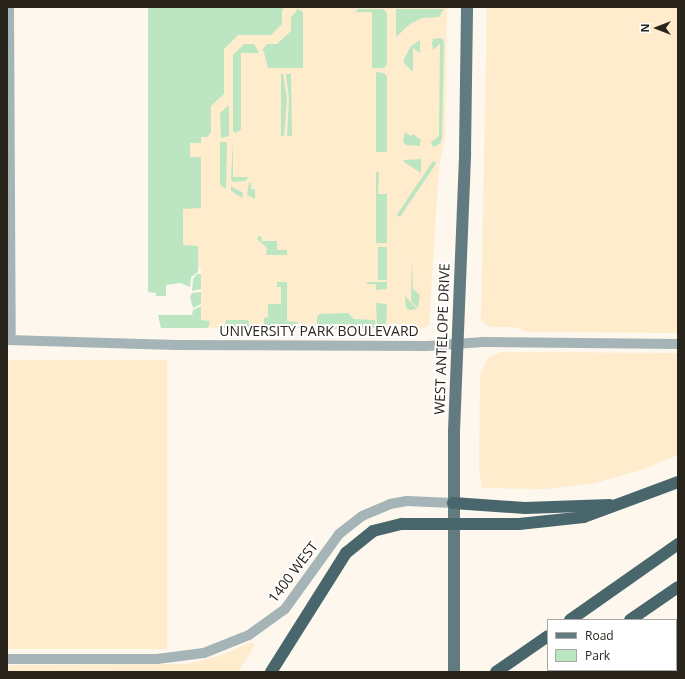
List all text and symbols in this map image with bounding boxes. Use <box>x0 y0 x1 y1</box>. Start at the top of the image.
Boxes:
north arrow <box>637 8 677 48</box>
text: N <box>637 24 652 32</box>
street label: WEST ANTELOPE DRIVE <box>431 263 453 415</box>
street label: UNIVERSITY PARK BOULEVARD <box>219 323 419 339</box>
street label: 1400 WEST <box>265 538 321 606</box>
legend <box>547 619 677 671</box>
text: Road <box>585 627 614 644</box>
text: Park <box>585 647 610 664</box>

